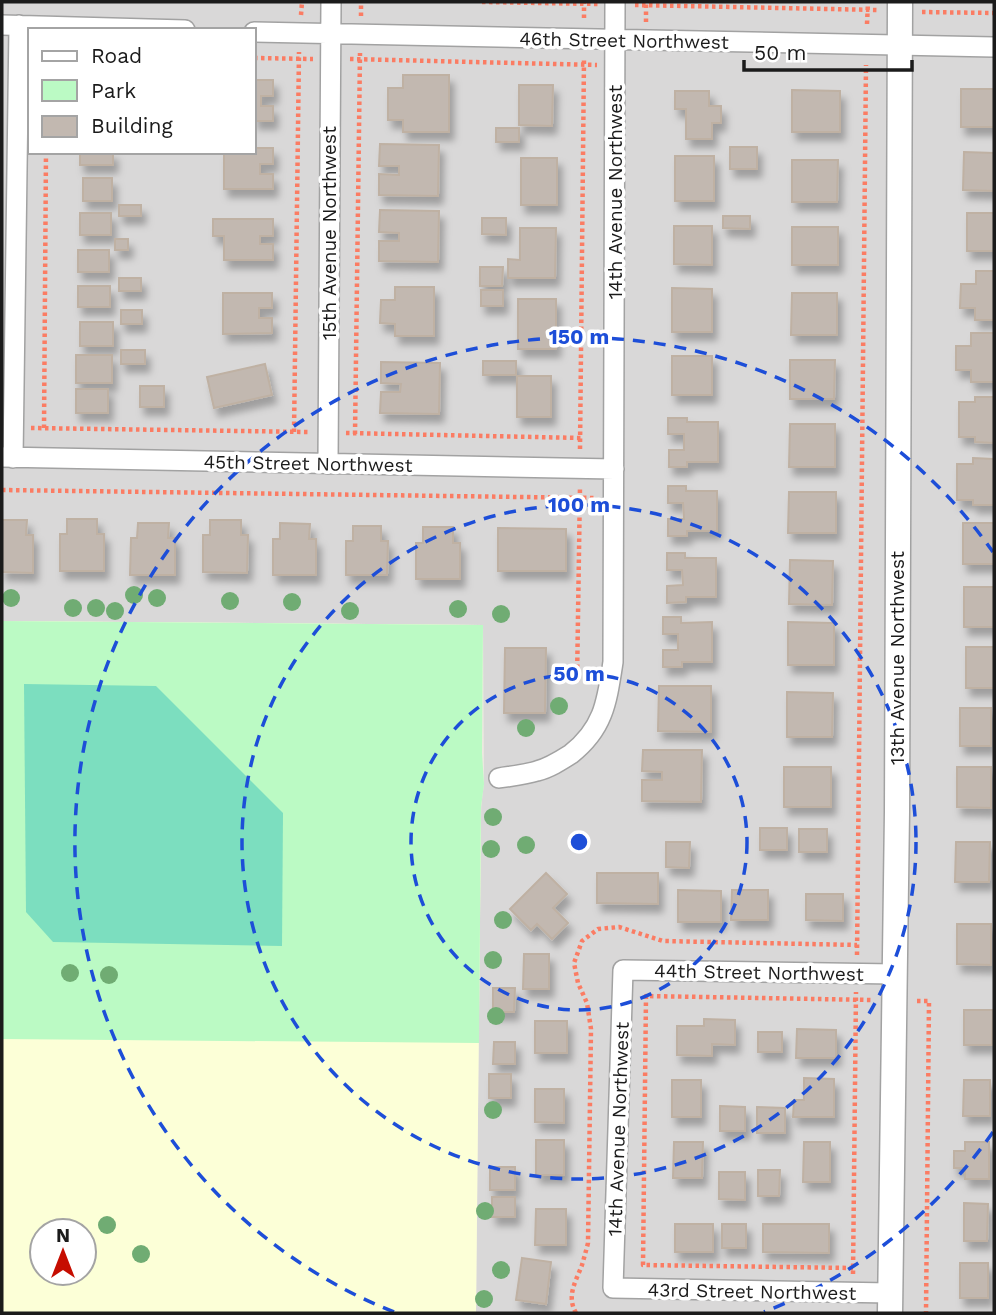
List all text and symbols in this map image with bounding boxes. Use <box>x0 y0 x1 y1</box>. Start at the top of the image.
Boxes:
street label: 46th Street Northwest <box>519 27 729 54</box>
legend <box>28 28 256 154</box>
scale bar <box>744 28 912 72</box>
text: 50 m <box>754 40 806 65</box>
text: Road <box>91 43 142 68</box>
text: Park <box>91 78 136 103</box>
street label: 14th Avenue Northwest <box>604 85 627 299</box>
text: Building <box>91 113 173 138</box>
street label: 15th Avenue Northwest <box>318 126 341 340</box>
text: 150 m <box>549 324 609 349</box>
street label: 45th Street Northwest <box>203 450 413 477</box>
text: 100 m <box>548 492 610 517</box>
street label: 13th Avenue Northwest <box>886 551 909 765</box>
text: 50 m <box>553 661 605 686</box>
centre of rings <box>567 830 591 854</box>
street label: 44th Street Northwest <box>654 959 864 986</box>
street label: 14th Avenue Northwest <box>603 1021 634 1237</box>
north arrow <box>28 1217 98 1287</box>
text: N <box>56 1224 70 1247</box>
street label: 43rd Street Northwest <box>647 1278 857 1305</box>

